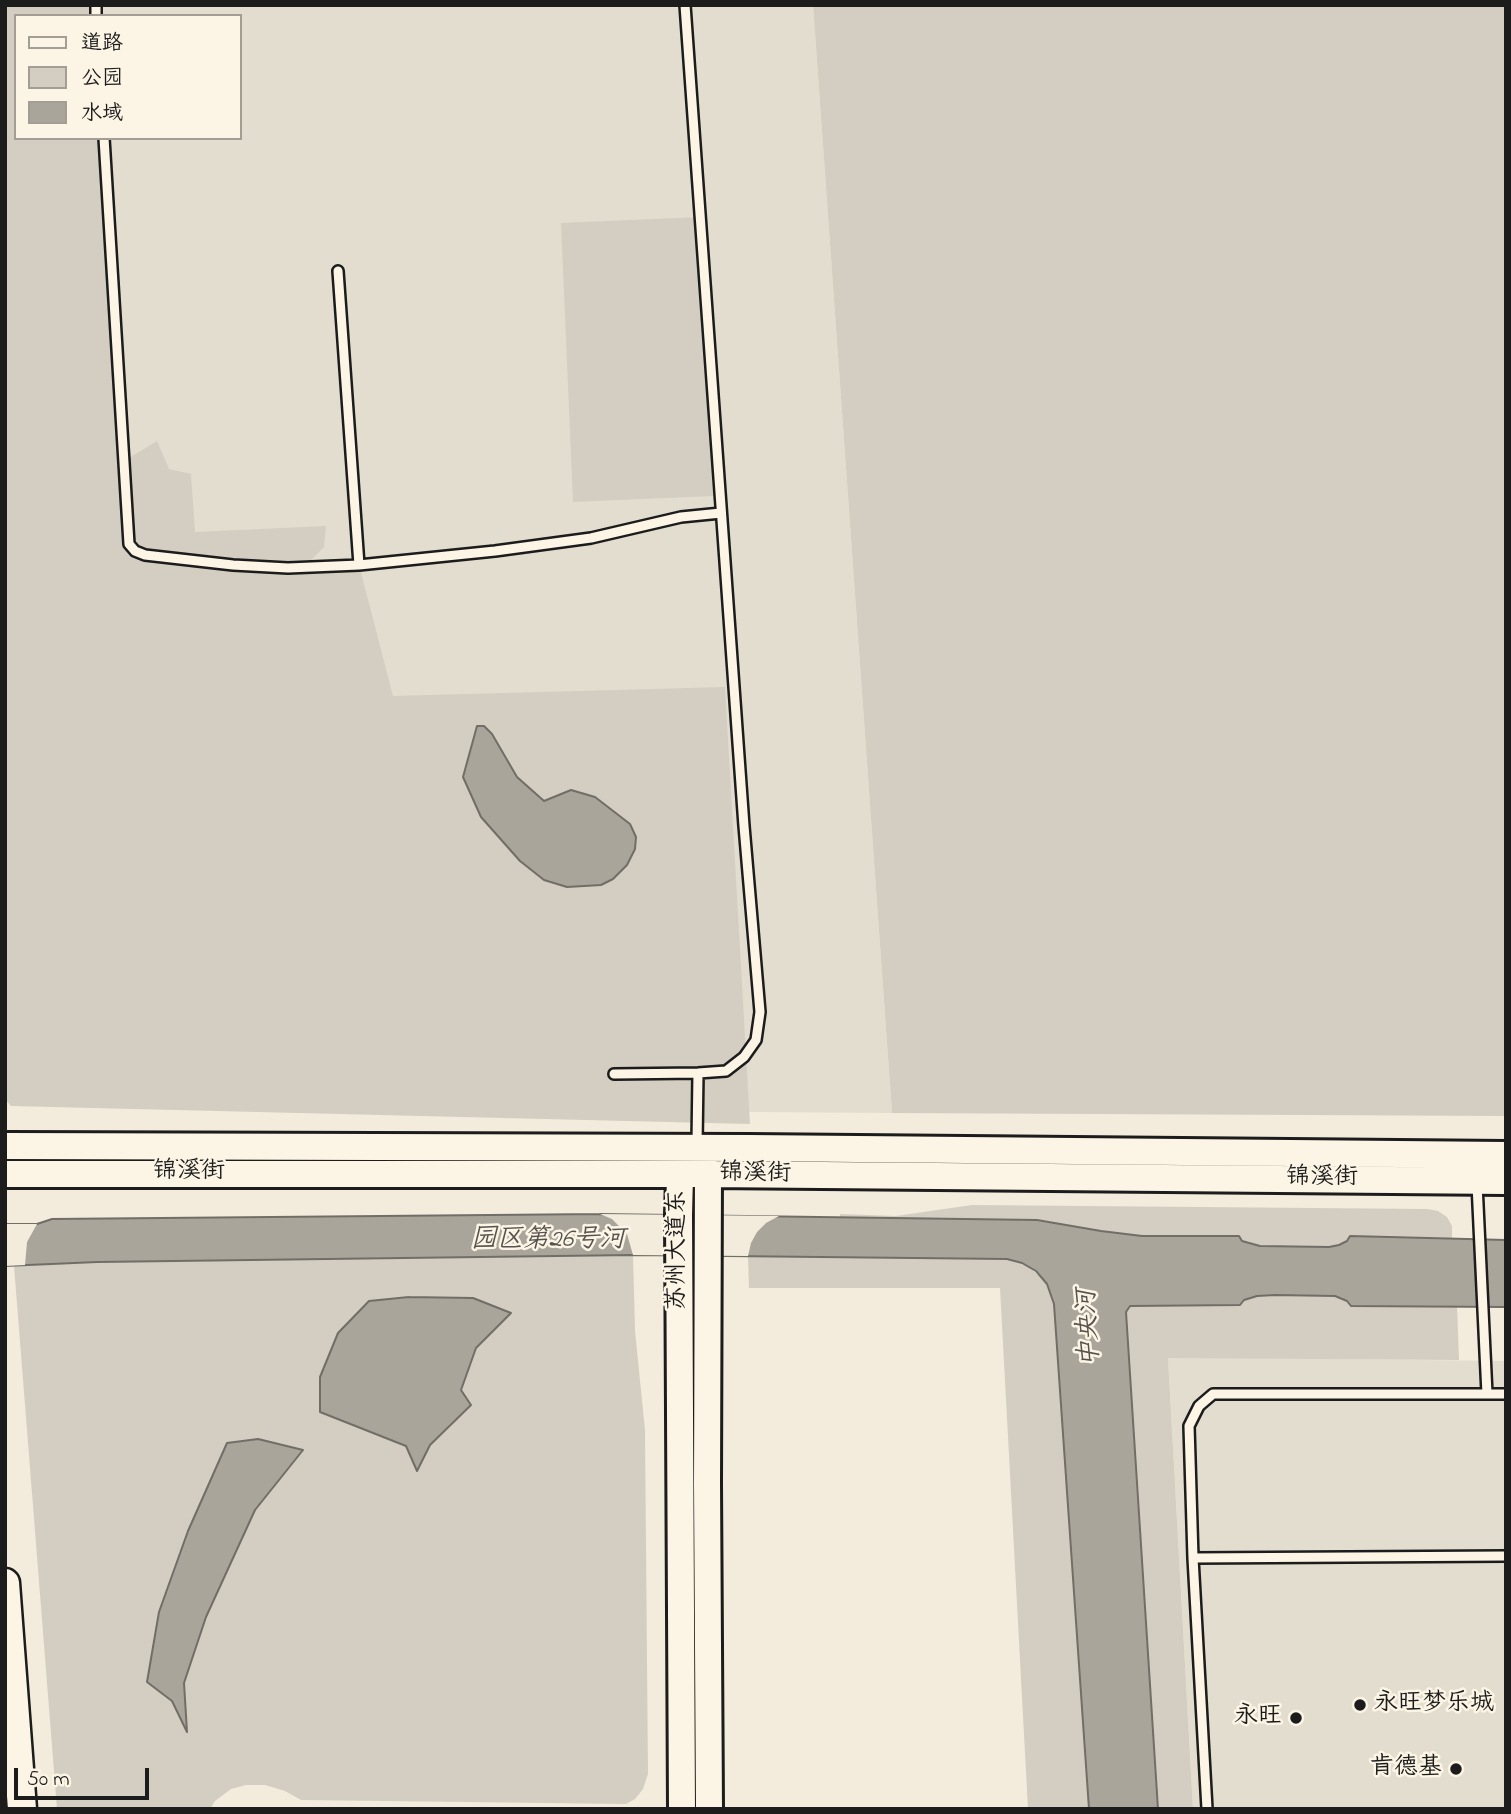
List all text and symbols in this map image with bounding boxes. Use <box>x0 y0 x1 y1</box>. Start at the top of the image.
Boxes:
legend <box>14 14 242 140</box>
text: 道路 <box>81 29 123 59</box>
text: 公园 <box>81 64 123 94</box>
text: 水域 <box>81 99 123 129</box>
street label: 锦溪街 <box>153 1159 225 1187</box>
street label: 锦溪街 <box>719 1160 791 1190</box>
street label: 锦溪街 <box>1286 1165 1358 1193</box>
street label: 苏州大道东 <box>665 1190 693 1310</box>
water label: 园区第26号河 <box>471 1226 625 1258</box>
water label: 中央河 <box>1073 1288 1109 1368</box>
place label: 永旺梦乐城 <box>1374 1691 1494 1719</box>
marker: 永旺梦乐城 <box>1352 1697 1368 1713</box>
place label: 永旺 <box>1234 1704 1282 1732</box>
marker: 永旺 <box>1288 1710 1304 1726</box>
scale bar <box>18 1755 152 1799</box>
place label: 肯德基 <box>1370 1755 1442 1783</box>
marker: 肯德基 <box>1448 1761 1464 1777</box>
text: 50 m <box>27 1765 70 1795</box>

